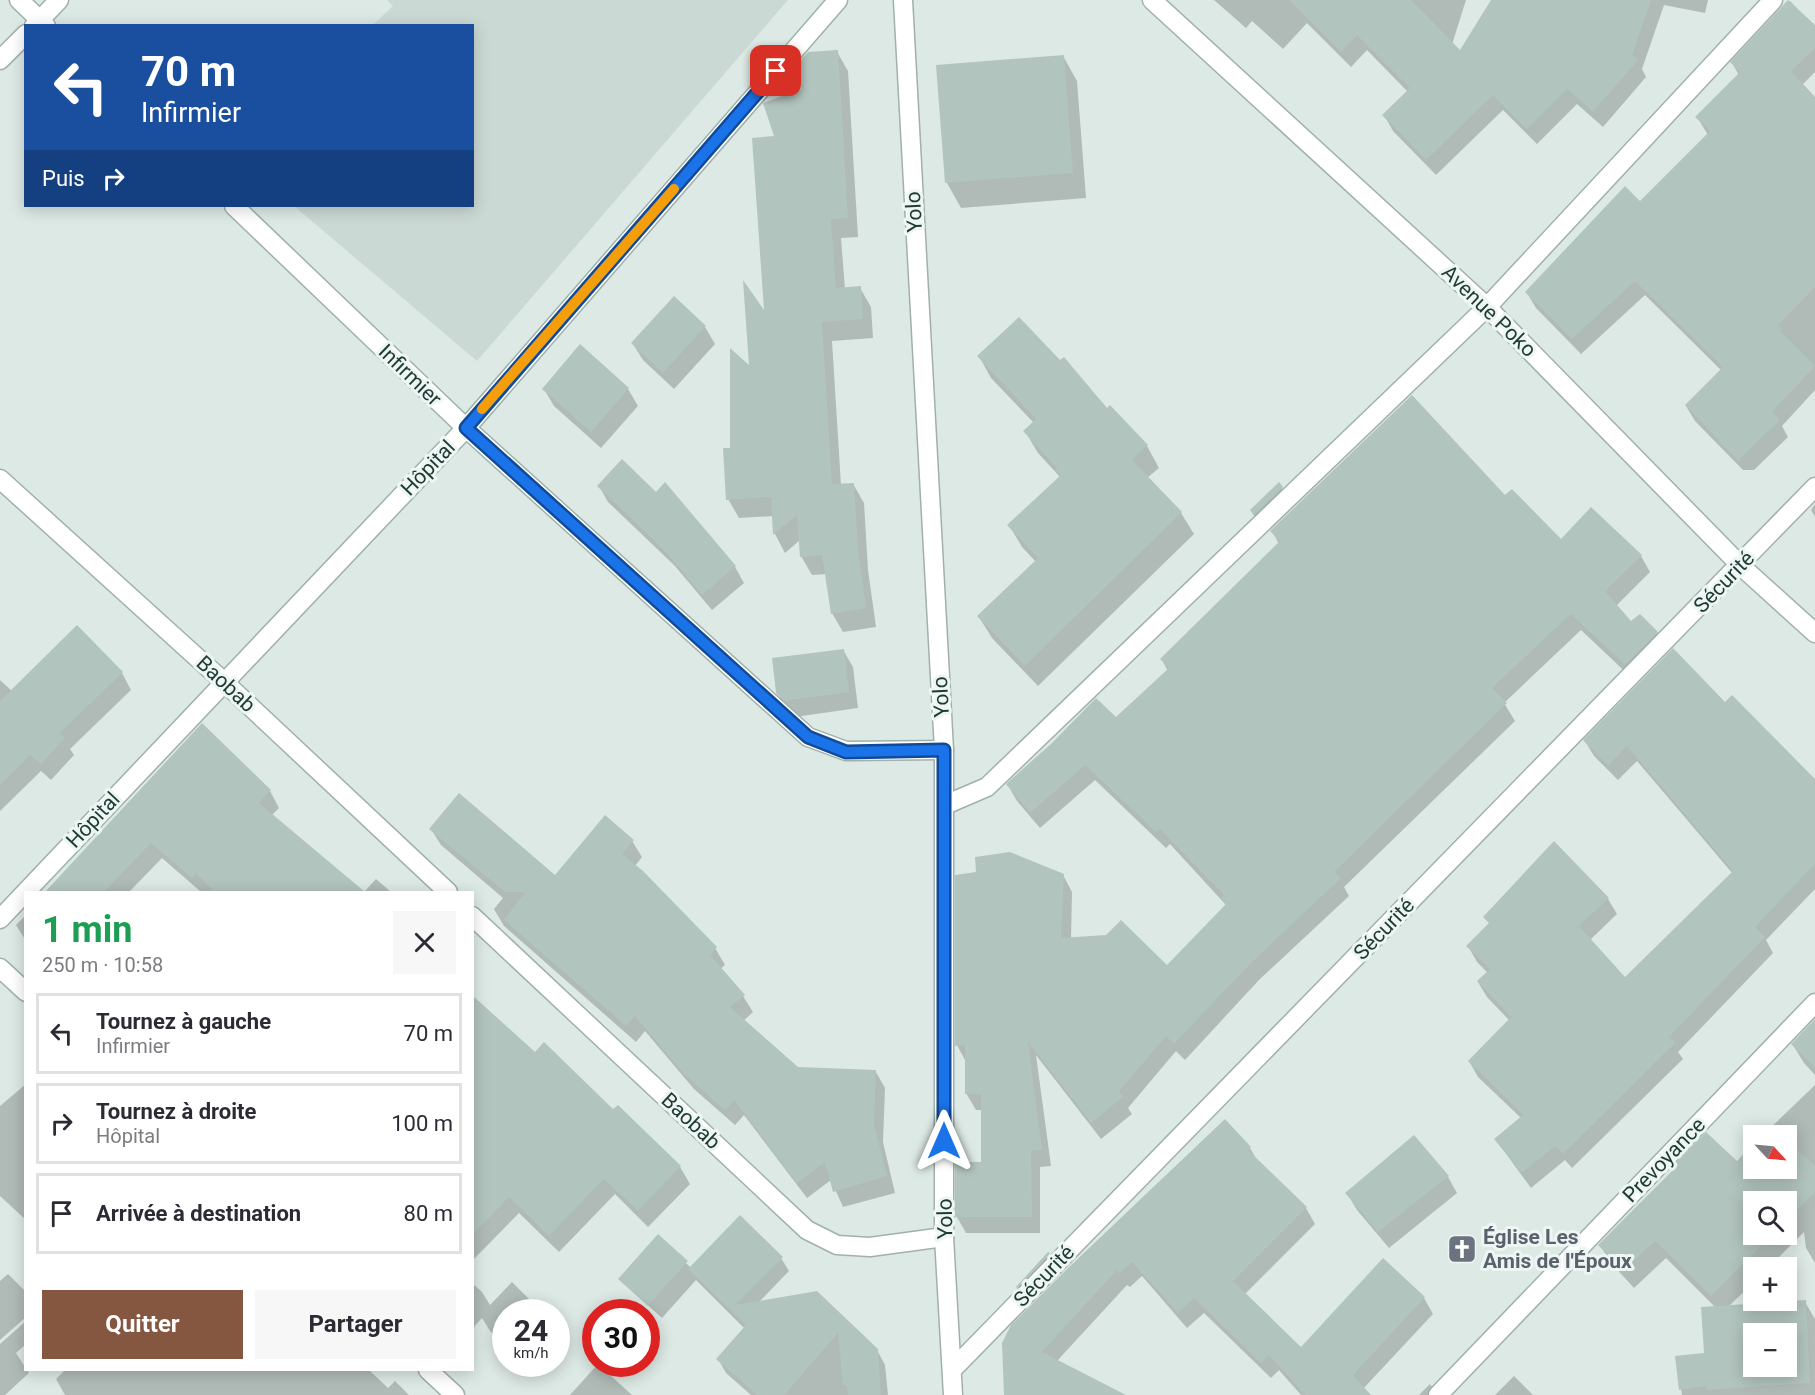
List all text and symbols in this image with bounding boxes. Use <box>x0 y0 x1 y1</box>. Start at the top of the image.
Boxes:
pin <box>750 45 801 96</box>
text: 70 m <box>141 47 236 96</box>
icon: left <box>42 48 120 126</box>
icon: arrive <box>759 54 792 87</box>
text: Infirmier <box>141 97 241 129</box>
icon: right <box>97 162 130 195</box>
text: Puis <box>42 166 85 191</box>
street label: Yolo <box>901 191 927 233</box>
street label: Avenue Poko <box>1437 260 1541 362</box>
street label: Infirmier <box>374 339 446 411</box>
street label: Hôpital <box>396 435 460 501</box>
street label: Sécurité <box>1689 546 1759 618</box>
street label: Baobab <box>192 651 260 717</box>
street label: Yolo <box>928 676 954 718</box>
street label: Hôpital <box>61 787 125 853</box>
street label: Sécurité <box>1349 893 1419 965</box>
text: 1 min <box>42 909 133 951</box>
button: close <box>393 911 456 974</box>
text: 250 m · 10:58 <box>42 953 163 977</box>
text: Tournez à gauche <box>96 1009 271 1034</box>
icon: left <box>45 1017 78 1050</box>
text: 70 m <box>404 1021 453 1046</box>
text: Infirmier <box>96 1034 170 1058</box>
street label: Baobab <box>657 1088 725 1154</box>
text: Tournez à droite <box>96 1099 256 1124</box>
icon: right <box>45 1107 78 1140</box>
position arrow <box>912 1109 976 1173</box>
text: 100 m <box>391 1111 453 1136</box>
street label: Prevoyance <box>1618 1113 1710 1207</box>
text: Hôpital <box>96 1124 160 1148</box>
north arrow <box>1743 1125 1797 1179</box>
map controls <box>1743 1125 1797 1377</box>
button: search <box>1743 1191 1797 1245</box>
icon: arrive <box>45 1197 78 1230</box>
street label: Yolo <box>933 1198 957 1240</box>
text: Arrivée à destination <box>96 1201 301 1226</box>
text: 80 m <box>404 1201 453 1226</box>
place label: Église Les Amis de l'Époux <box>1483 1225 1632 1273</box>
church icon: Église Les Amis de l'Époux <box>1446 1233 1478 1265</box>
street label: Sécurité <box>1009 1240 1079 1312</box>
button: + <box>1743 1257 1797 1311</box>
button: Quitter <box>42 1290 243 1359</box>
button: Partager <box>255 1290 456 1359</box>
speed limit sign: 30 <box>582 1299 660 1377</box>
text: 24 <box>514 1313 548 1348</box>
button: − <box>1743 1323 1797 1377</box>
text: km/h <box>513 1344 549 1362</box>

